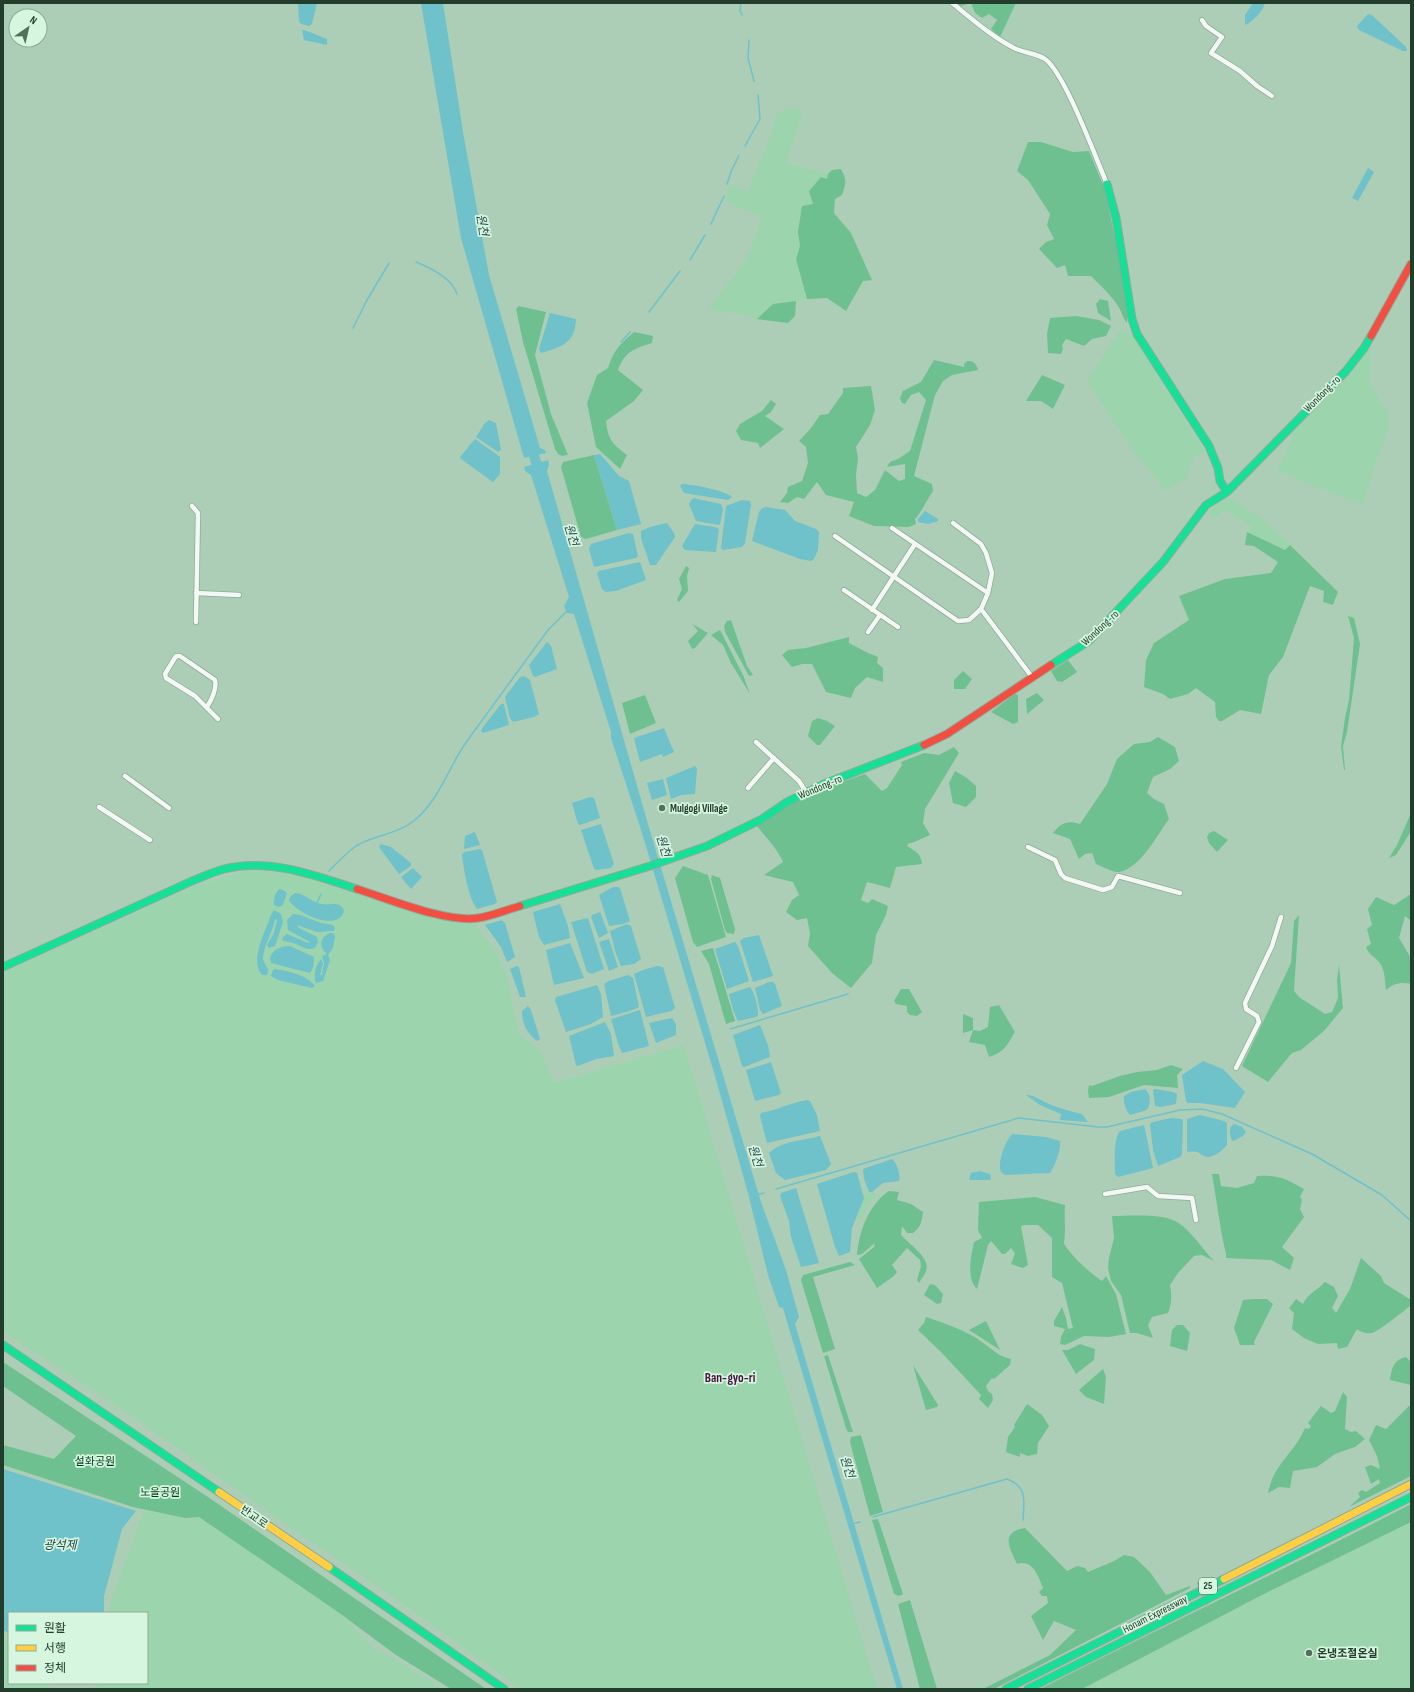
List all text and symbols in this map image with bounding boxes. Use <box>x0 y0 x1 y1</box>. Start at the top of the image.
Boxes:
north arrow <box>8 8 48 48</box>
text: N <box>27 13 39 27</box>
water label: 원천 <box>473 213 491 239</box>
street label: Wondong-ro <box>1301 373 1343 415</box>
water label: 원천 <box>561 522 582 550</box>
street label: Wondong-ro <box>1079 607 1122 649</box>
street label: Wondong-ro <box>796 772 844 802</box>
place label: Mulgogi Village <box>670 802 728 815</box>
marker: Mulgogi Village <box>657 803 667 813</box>
water label: 원천 <box>653 833 674 861</box>
water label: 원천 <box>745 1143 766 1171</box>
district label: Ban-gyo-ri <box>705 1370 756 1386</box>
water label: 원천 <box>837 1454 858 1482</box>
park label: 설화공원 <box>75 1455 115 1468</box>
park label: 노을공원 <box>140 1486 180 1499</box>
street label: 반교로 <box>238 1503 270 1531</box>
water label: 광석제 <box>43 1538 79 1553</box>
road number: 25 <box>1199 1578 1217 1594</box>
street label: Honam Expressway <box>1121 1592 1190 1636</box>
legend <box>8 1612 148 1684</box>
text: 원활 <box>44 1621 66 1636</box>
text: 서행 <box>44 1641 66 1656</box>
place label: 온냉조절온실 <box>1317 1647 1378 1660</box>
marker: 온냉조절온실 <box>1304 1648 1314 1658</box>
text: 정체 <box>44 1661 66 1676</box>

